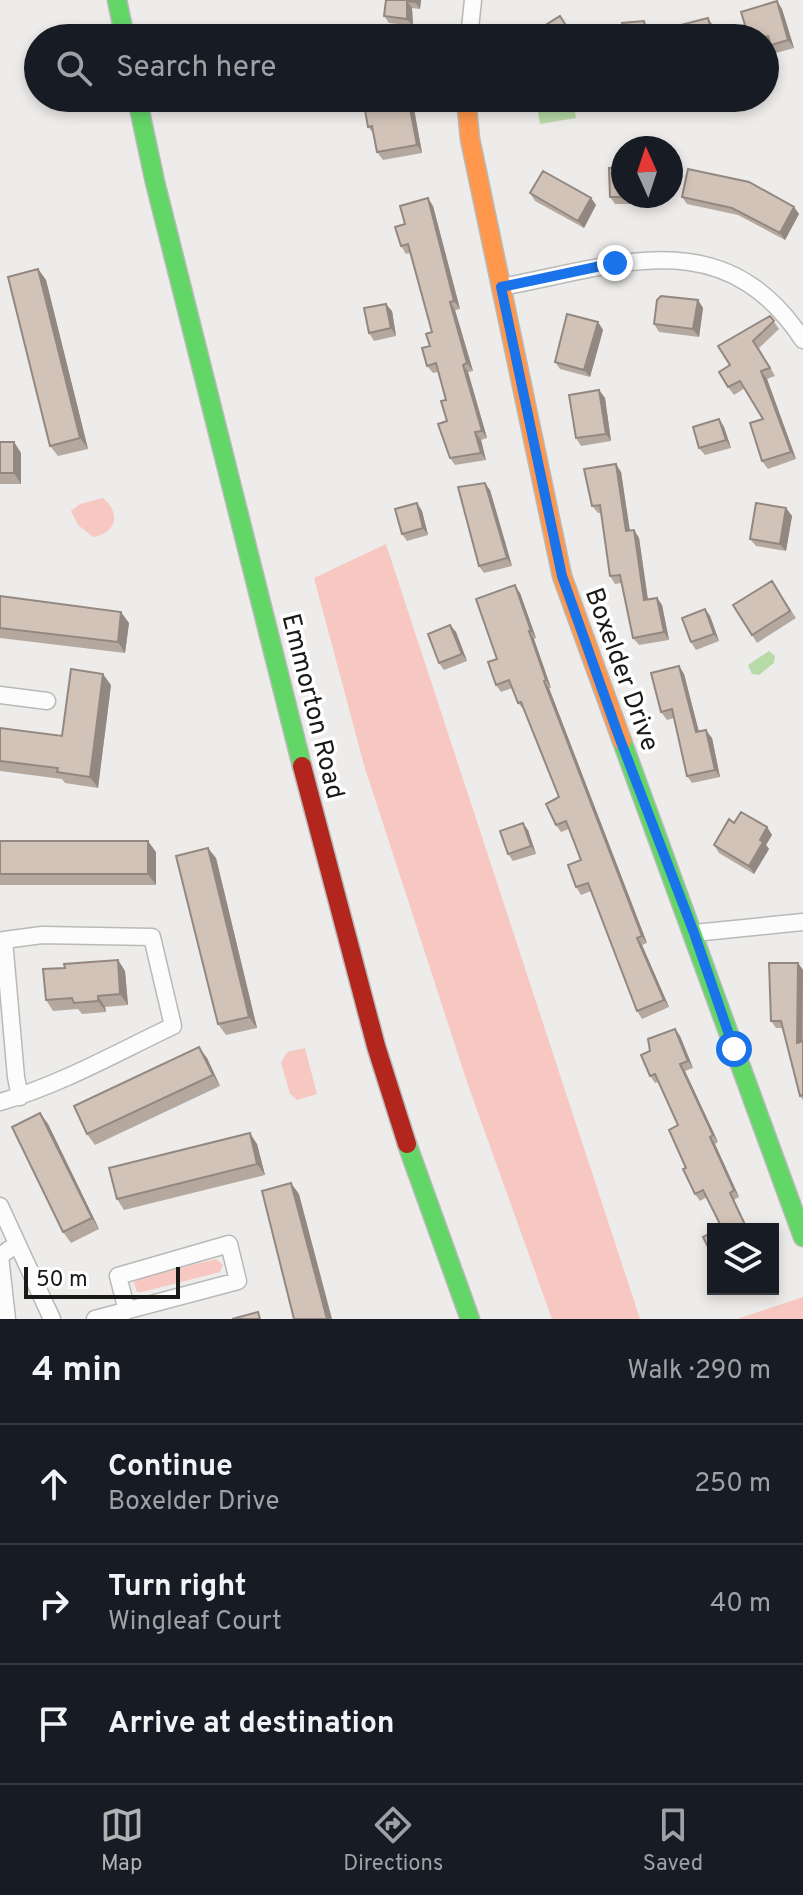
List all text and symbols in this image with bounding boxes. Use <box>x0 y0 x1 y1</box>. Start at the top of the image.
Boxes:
search box <box>24 24 779 112</box>
icon: search <box>52 46 96 90</box>
text: Search here <box>116 50 276 87</box>
north arrow <box>611 136 683 208</box>
route end <box>597 245 633 281</box>
street label: Boxelder Drive <box>576 584 665 756</box>
street label: Emmorton Road <box>273 610 351 803</box>
route start <box>716 1031 752 1067</box>
map controls <box>707 1223 779 1295</box>
button: layers <box>707 1223 779 1295</box>
scale bar <box>24 1263 180 1299</box>
text: 50 m <box>36 1267 88 1294</box>
text: 4 min <box>32 1350 122 1393</box>
text: Walk · 290 m <box>627 1355 771 1388</box>
text: Continue <box>108 1449 233 1486</box>
icon: ahead <box>32 1462 76 1506</box>
text: 250 m <box>694 1468 771 1501</box>
text: Boxelder Drive <box>108 1486 279 1519</box>
text: Turn right <box>108 1569 246 1606</box>
icon: right <box>32 1582 76 1626</box>
text: 40 m <box>710 1588 771 1621</box>
text: Wingleaf Court <box>108 1606 282 1639</box>
icon: arrive <box>32 1702 76 1746</box>
text: Arrive at destination <box>108 1706 394 1743</box>
tab: Map <box>100 1803 144 1878</box>
tab: Directions <box>343 1803 443 1878</box>
tab: Saved <box>643 1803 703 1878</box>

